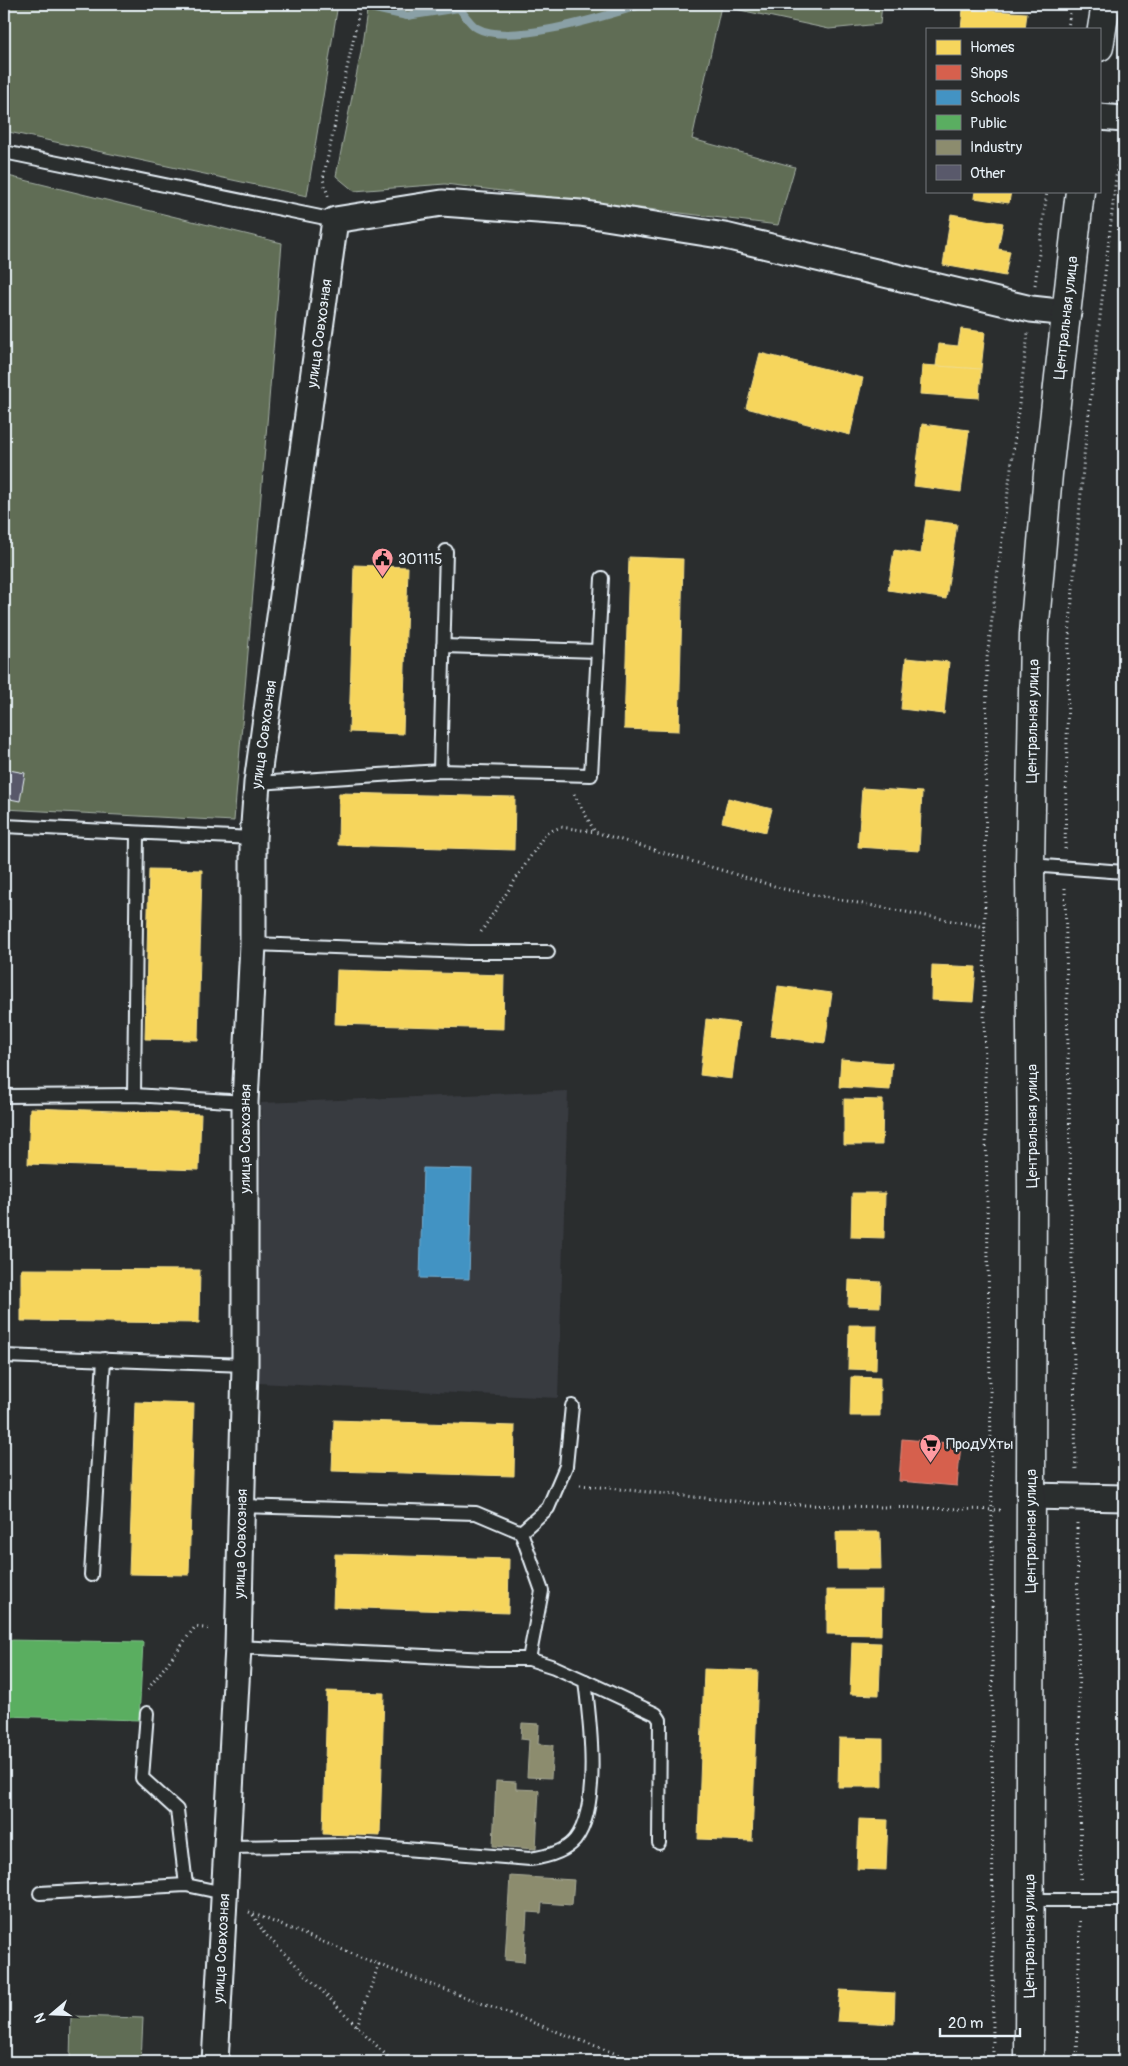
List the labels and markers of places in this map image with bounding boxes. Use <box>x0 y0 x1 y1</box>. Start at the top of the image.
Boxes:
public building icon: 301115 <box>370 547 394 578</box>
place label: 301115 <box>398 550 442 569</box>
supermarket icon: ПродУХты <box>918 1432 942 1463</box>
place label: ПродУХты <box>946 1435 1013 1454</box>

